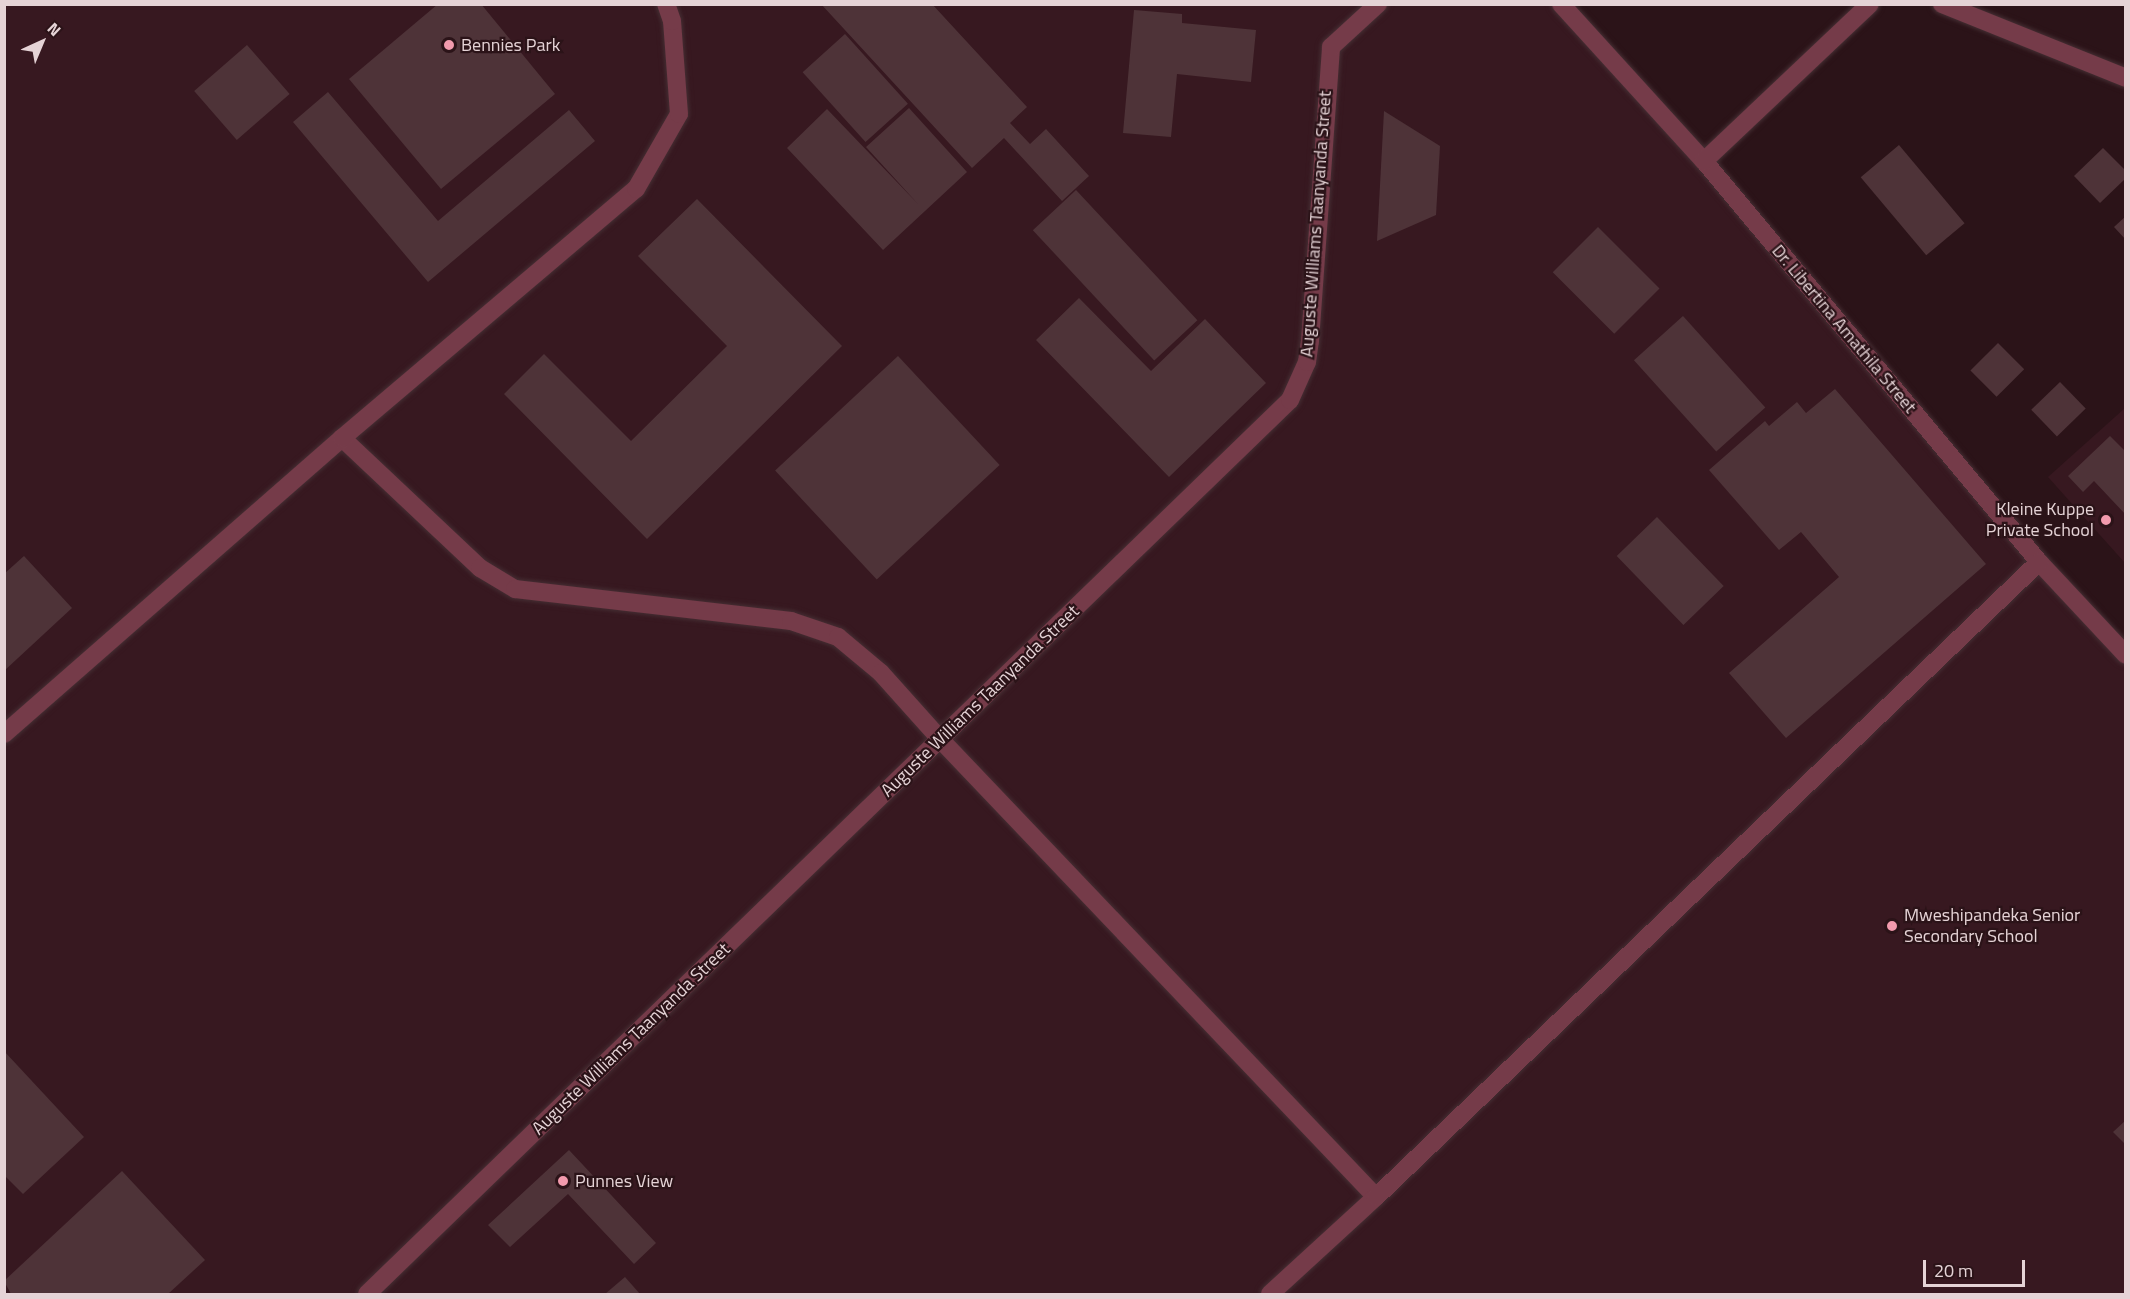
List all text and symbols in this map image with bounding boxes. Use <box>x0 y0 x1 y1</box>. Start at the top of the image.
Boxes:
north arrow <box>12 12 72 72</box>
text: N <box>42 17 67 42</box>
place label: Bennies Park <box>461 34 560 56</box>
marker: Bennies Park <box>442 38 456 52</box>
street label: Auguste Williams Taanyanda Street <box>1296 90 1336 358</box>
street label: Dr. Libertina Amathila Street <box>1767 240 1921 418</box>
place label: Kleine Kuppe Private School <box>1986 499 2094 542</box>
marker: Kleine Kuppe Private School <box>2099 513 2113 527</box>
street label: Auguste Williams Taanyanda Street <box>876 601 1084 801</box>
place label: Mweshipandeka Senior Secondary School <box>1904 905 2080 948</box>
marker: Mweshipandeka Senior Secondary School <box>1885 919 1899 933</box>
street label: Auguste Williams Taanyanda Street <box>527 939 735 1139</box>
place label: Punnes View <box>575 1170 673 1192</box>
marker: Punnes View <box>556 1174 570 1188</box>
scale bar <box>1926 1248 2028 1286</box>
text: 20 m <box>1934 1257 1973 1284</box>

